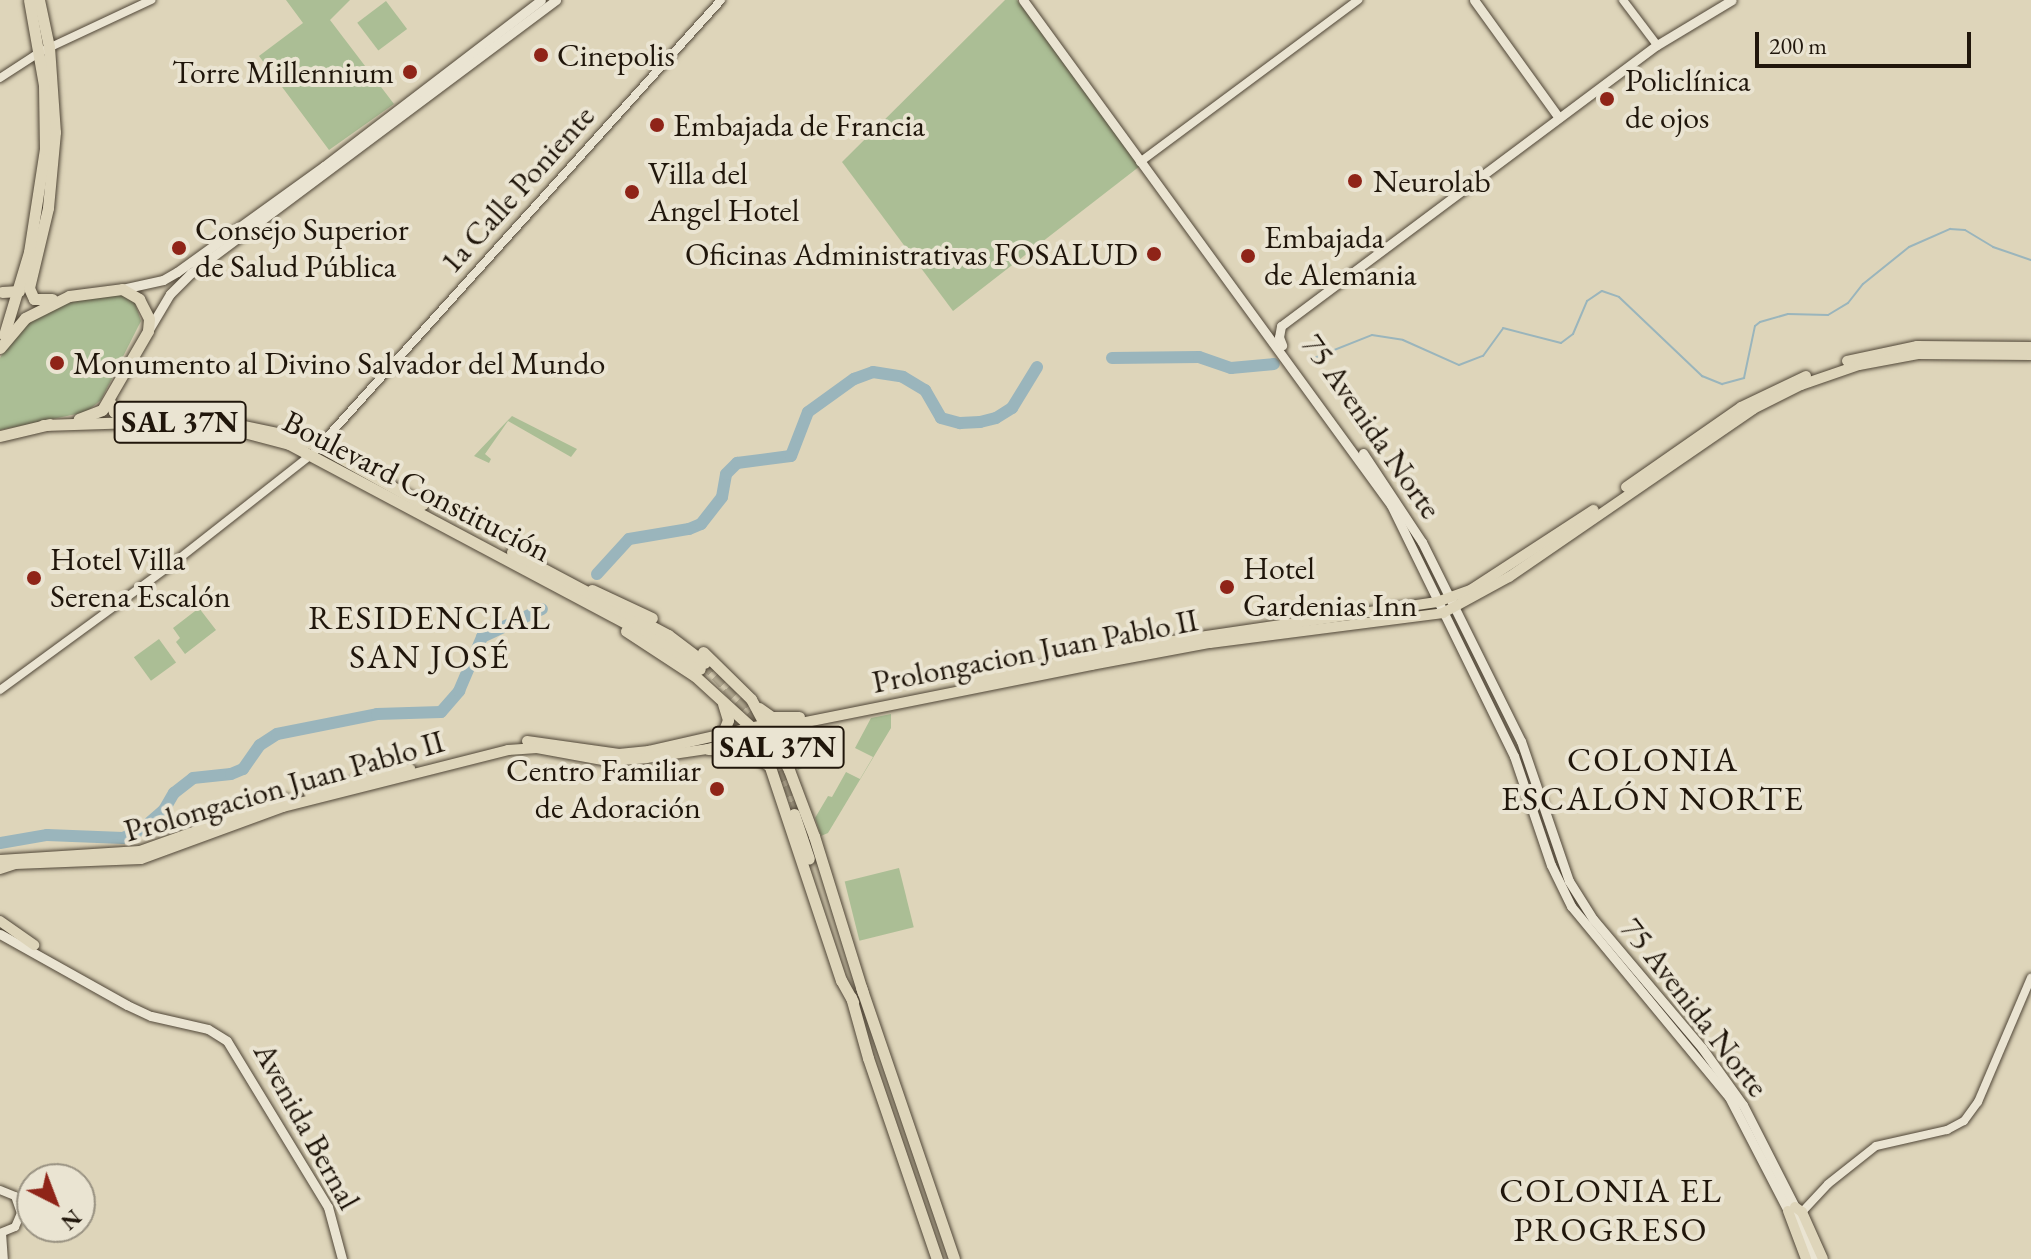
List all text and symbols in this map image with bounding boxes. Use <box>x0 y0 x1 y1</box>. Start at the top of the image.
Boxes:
scale bar <box>1759 16 1975 66</box>
text: 200 m <box>1769 30 1827 61</box>
place label: Cinepolis <box>557 36 675 74</box>
marker: Cinepolis <box>532 46 550 64</box>
place label: Torre Millennium <box>172 53 394 91</box>
place label: Policlínica de ojos <box>1625 62 1751 137</box>
marker: Torre Millennium <box>401 63 419 81</box>
marker: Policlínica de ojos <box>1596 88 1618 110</box>
street label: 1a Calle Poniente <box>432 97 602 281</box>
place label: Embajada de Francia <box>673 106 925 144</box>
marker: Embajada de Francia <box>648 116 666 134</box>
place label: Villa del Angel Hotel <box>648 155 799 230</box>
place label: Neurolab <box>1373 162 1491 200</box>
marker: Neurolab <box>1344 170 1366 192</box>
marker: Villa del Angel Hotel <box>623 183 641 201</box>
place label: Consejo Superior de Salud Pública <box>195 211 409 286</box>
place label: Embajada de Alemania <box>1264 219 1417 294</box>
place label: Oficinas Administrativas FOSALUD <box>685 235 1138 273</box>
marker: Consejo Superior de Salud Pública <box>170 239 188 257</box>
marker: Oficinas Administrativas FOSALUD <box>1145 245 1163 263</box>
marker: Embajada de Alemania <box>1239 247 1257 265</box>
street label: 75 Avenida Norte <box>1294 326 1450 526</box>
place label: Monumento al Divino Salvador del Mundo <box>73 344 605 382</box>
marker: Monumento al Divino Salvador del Mundo <box>48 354 66 372</box>
road number: SAL 37N <box>112 396 248 448</box>
street label: Boulevard Constitución <box>277 402 557 570</box>
place label: Hotel Villa Serena Escalón <box>50 541 231 616</box>
place label: Hotel Gardenias Inn <box>1243 550 1417 625</box>
marker: Hotel Villa Serena Escalón <box>25 569 43 587</box>
marker: Hotel Gardenias Inn <box>1218 578 1236 596</box>
district label: RESIDENCIAL SAN JOSÉ <box>308 597 552 676</box>
street label: Prolongacion Juan Pablo II <box>869 601 1201 701</box>
road number: SAL 37N <box>710 721 846 773</box>
street label: Prolongacion Juan Pablo II <box>120 722 448 850</box>
district label: COLONIA ESCALÓN NORTE <box>1501 739 1805 818</box>
place label: Centro Familiar de Adoración <box>506 752 701 827</box>
marker: Centro Familiar de Adoración <box>708 780 726 798</box>
street label: 75 Avenida Norte <box>1613 910 1777 1104</box>
street label: Avenida Bernal <box>245 1036 369 1216</box>
north arrow <box>16 1163 96 1243</box>
district label: COLONIA EL PROGRESO <box>1499 1170 1723 1250</box>
text: N <box>55 1203 87 1236</box>

